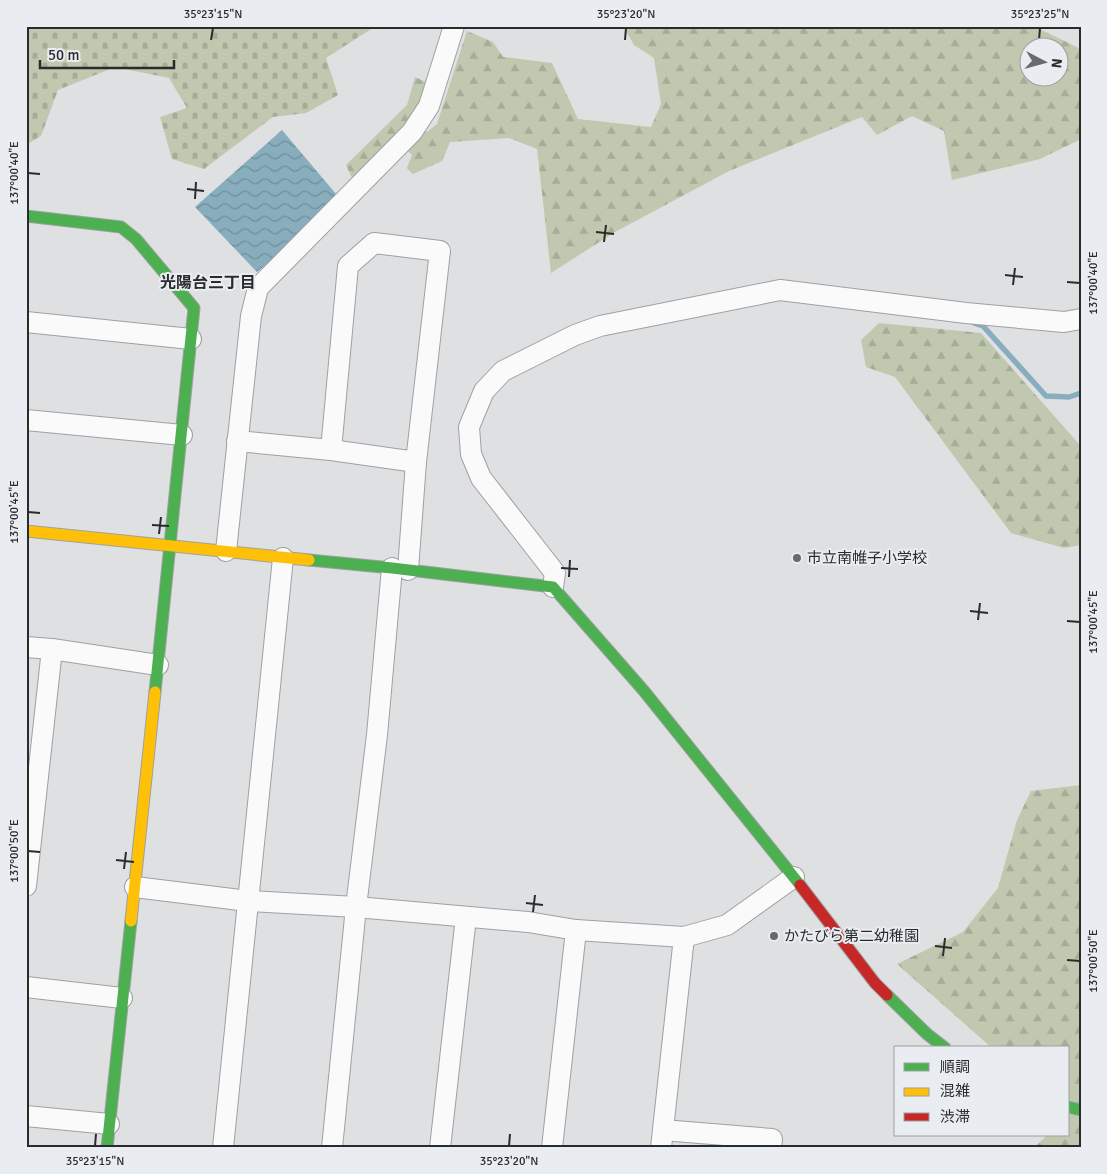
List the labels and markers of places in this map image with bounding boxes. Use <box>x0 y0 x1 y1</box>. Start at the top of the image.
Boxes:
place label: 市立南帷子小学校 <box>807 549 927 567</box>
marker: 市立南帷子小学校 <box>791 552 803 564</box>
place label: かたびら第二幼稚園 <box>784 927 919 945</box>
marker: かたびら第二幼稚園 <box>768 930 780 942</box>

